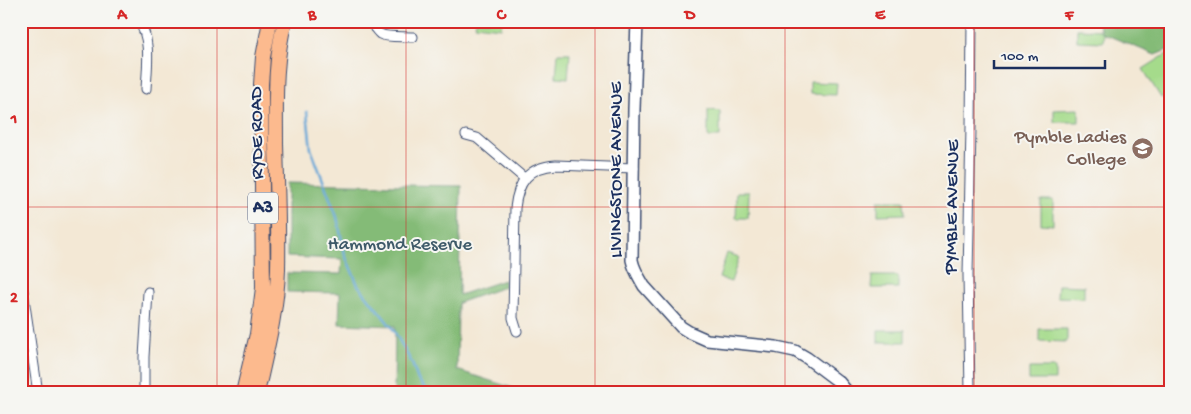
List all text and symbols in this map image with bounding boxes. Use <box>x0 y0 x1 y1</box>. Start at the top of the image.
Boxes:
text: A <box>116 7 128 26</box>
text: B <box>307 7 317 26</box>
text: C <box>496 7 507 26</box>
text: D <box>683 7 696 26</box>
text: E <box>875 7 886 26</box>
text: F <box>1064 7 1075 26</box>
scale bar <box>994 38 1105 70</box>
text: 100 m <box>1000 48 1039 66</box>
street label: LIVINGSTONE AVENUE <box>606 81 629 258</box>
street label: RYDE ROAD <box>246 86 270 179</box>
text: 1 <box>10 111 17 130</box>
place label: Pymble Ladies College <box>1014 127 1127 172</box>
school or university icon: Pymble Ladies College <box>1130 137 1154 161</box>
street label: PYMBLE AVENUE <box>940 138 966 275</box>
road number: A3 <box>248 192 278 224</box>
park label: Hammond Reserve <box>328 234 472 257</box>
text: 2 <box>10 290 18 309</box>

